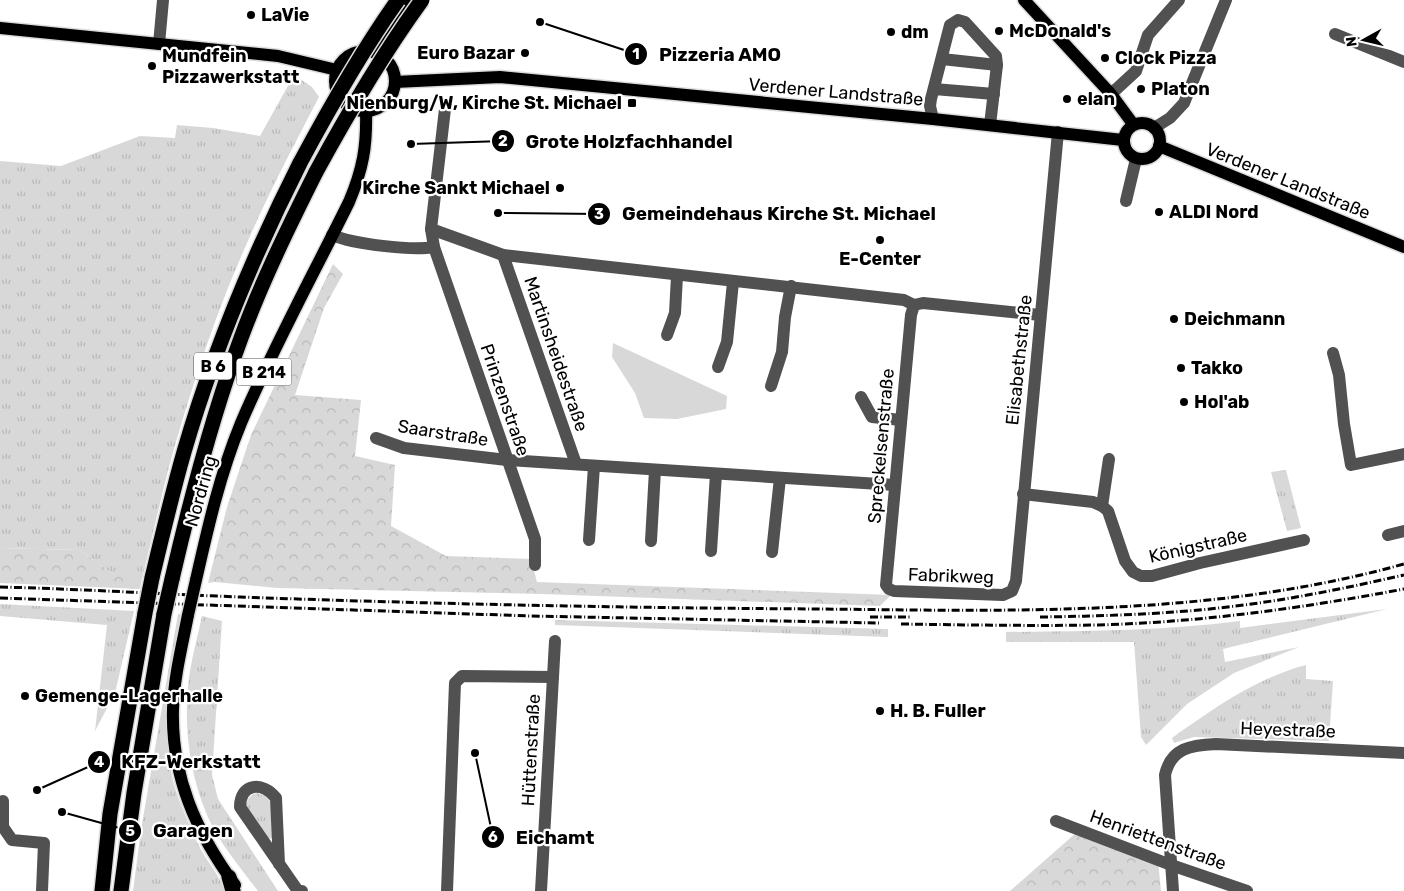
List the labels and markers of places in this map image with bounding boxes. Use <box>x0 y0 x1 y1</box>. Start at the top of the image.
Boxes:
place label: LaVie <box>261 4 310 26</box>
marker: LaVie <box>245 9 257 21</box>
place label: McDonald's <box>1009 20 1111 42</box>
place label: dm <box>901 21 929 43</box>
marker: McDonald's <box>993 25 1005 37</box>
marker: dm <box>885 26 897 38</box>
callout: Pizzeria AMO <box>624 37 791 71</box>
place label: Euro Bazar <box>417 42 515 64</box>
place label: Mundfein Pizzawerkstatt <box>162 45 299 88</box>
marker: Euro Bazar <box>519 47 531 59</box>
place label: Clock Pizza <box>1115 47 1217 69</box>
marker: Clock Pizza <box>1099 52 1111 64</box>
marker: Mundfein Pizzawerkstatt <box>146 60 158 72</box>
place label: Platon <box>1151 78 1210 100</box>
marker: Platon <box>1135 83 1147 95</box>
place label: elan <box>1077 88 1115 110</box>
place label: Nienburg/W, Kirche St. Michael <box>346 92 622 114</box>
marker: elan <box>1061 93 1073 105</box>
marker: Nienburg/W, Kirche St. Michael <box>626 97 638 109</box>
callout: Grote Holzfachhandel <box>490 124 742 158</box>
place label: Kirche Sankt Michael <box>362 177 550 199</box>
marker: Kirche Sankt Michael <box>554 182 566 194</box>
callout: Gemeindehaus Kirche St. Michael <box>587 197 946 231</box>
place label: ALDI Nord <box>1169 201 1259 223</box>
marker: ALDI Nord <box>1153 206 1165 218</box>
marker: E-Center <box>874 234 886 246</box>
place label: E-Center <box>839 248 921 270</box>
place label: Deichmann <box>1184 308 1285 330</box>
marker: Deichmann <box>1168 313 1180 325</box>
place label: Takko <box>1191 357 1243 379</box>
marker: Takko <box>1175 362 1187 374</box>
place label: Hol'ab <box>1194 391 1249 413</box>
marker: Hol'ab <box>1178 396 1190 408</box>
place label: Gemenge-Lagerhalle <box>35 685 223 707</box>
marker: Gemenge-Lagerhalle <box>19 690 31 702</box>
place label: H. B. Fuller <box>890 700 986 722</box>
marker: H. B. Fuller <box>874 705 886 717</box>
callout: KFZ-Werkstatt <box>87 745 271 779</box>
callout: Garagen <box>118 814 243 848</box>
callout: Eichamt <box>480 820 604 854</box>

